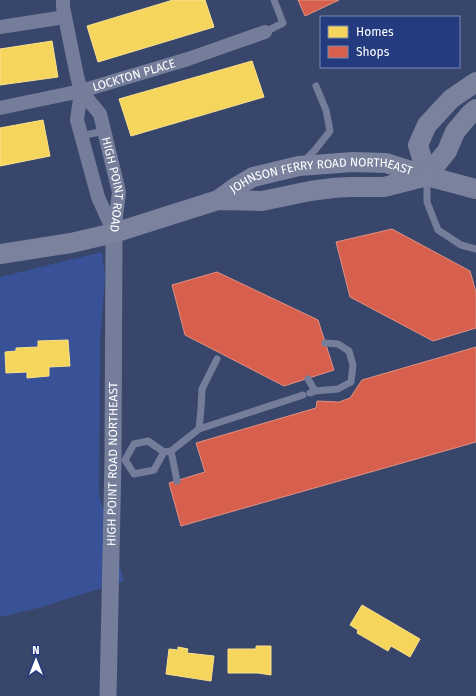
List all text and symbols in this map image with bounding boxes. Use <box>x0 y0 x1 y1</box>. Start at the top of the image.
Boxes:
legend <box>320 16 460 68</box>
text: Homes <box>356 25 394 39</box>
text: Shops <box>356 45 390 59</box>
street label: LOCKTON PLACE <box>91 56 177 94</box>
street label: HIGH POINT ROAD <box>99 135 126 233</box>
street label: JOHNSON FERRY ROAD NORTHEAST <box>227 155 415 196</box>
street label: HIGH POINT ROAD NORTHEAST <box>104 381 120 546</box>
north arrow <box>16 640 56 680</box>
text: N <box>32 644 40 657</box>

